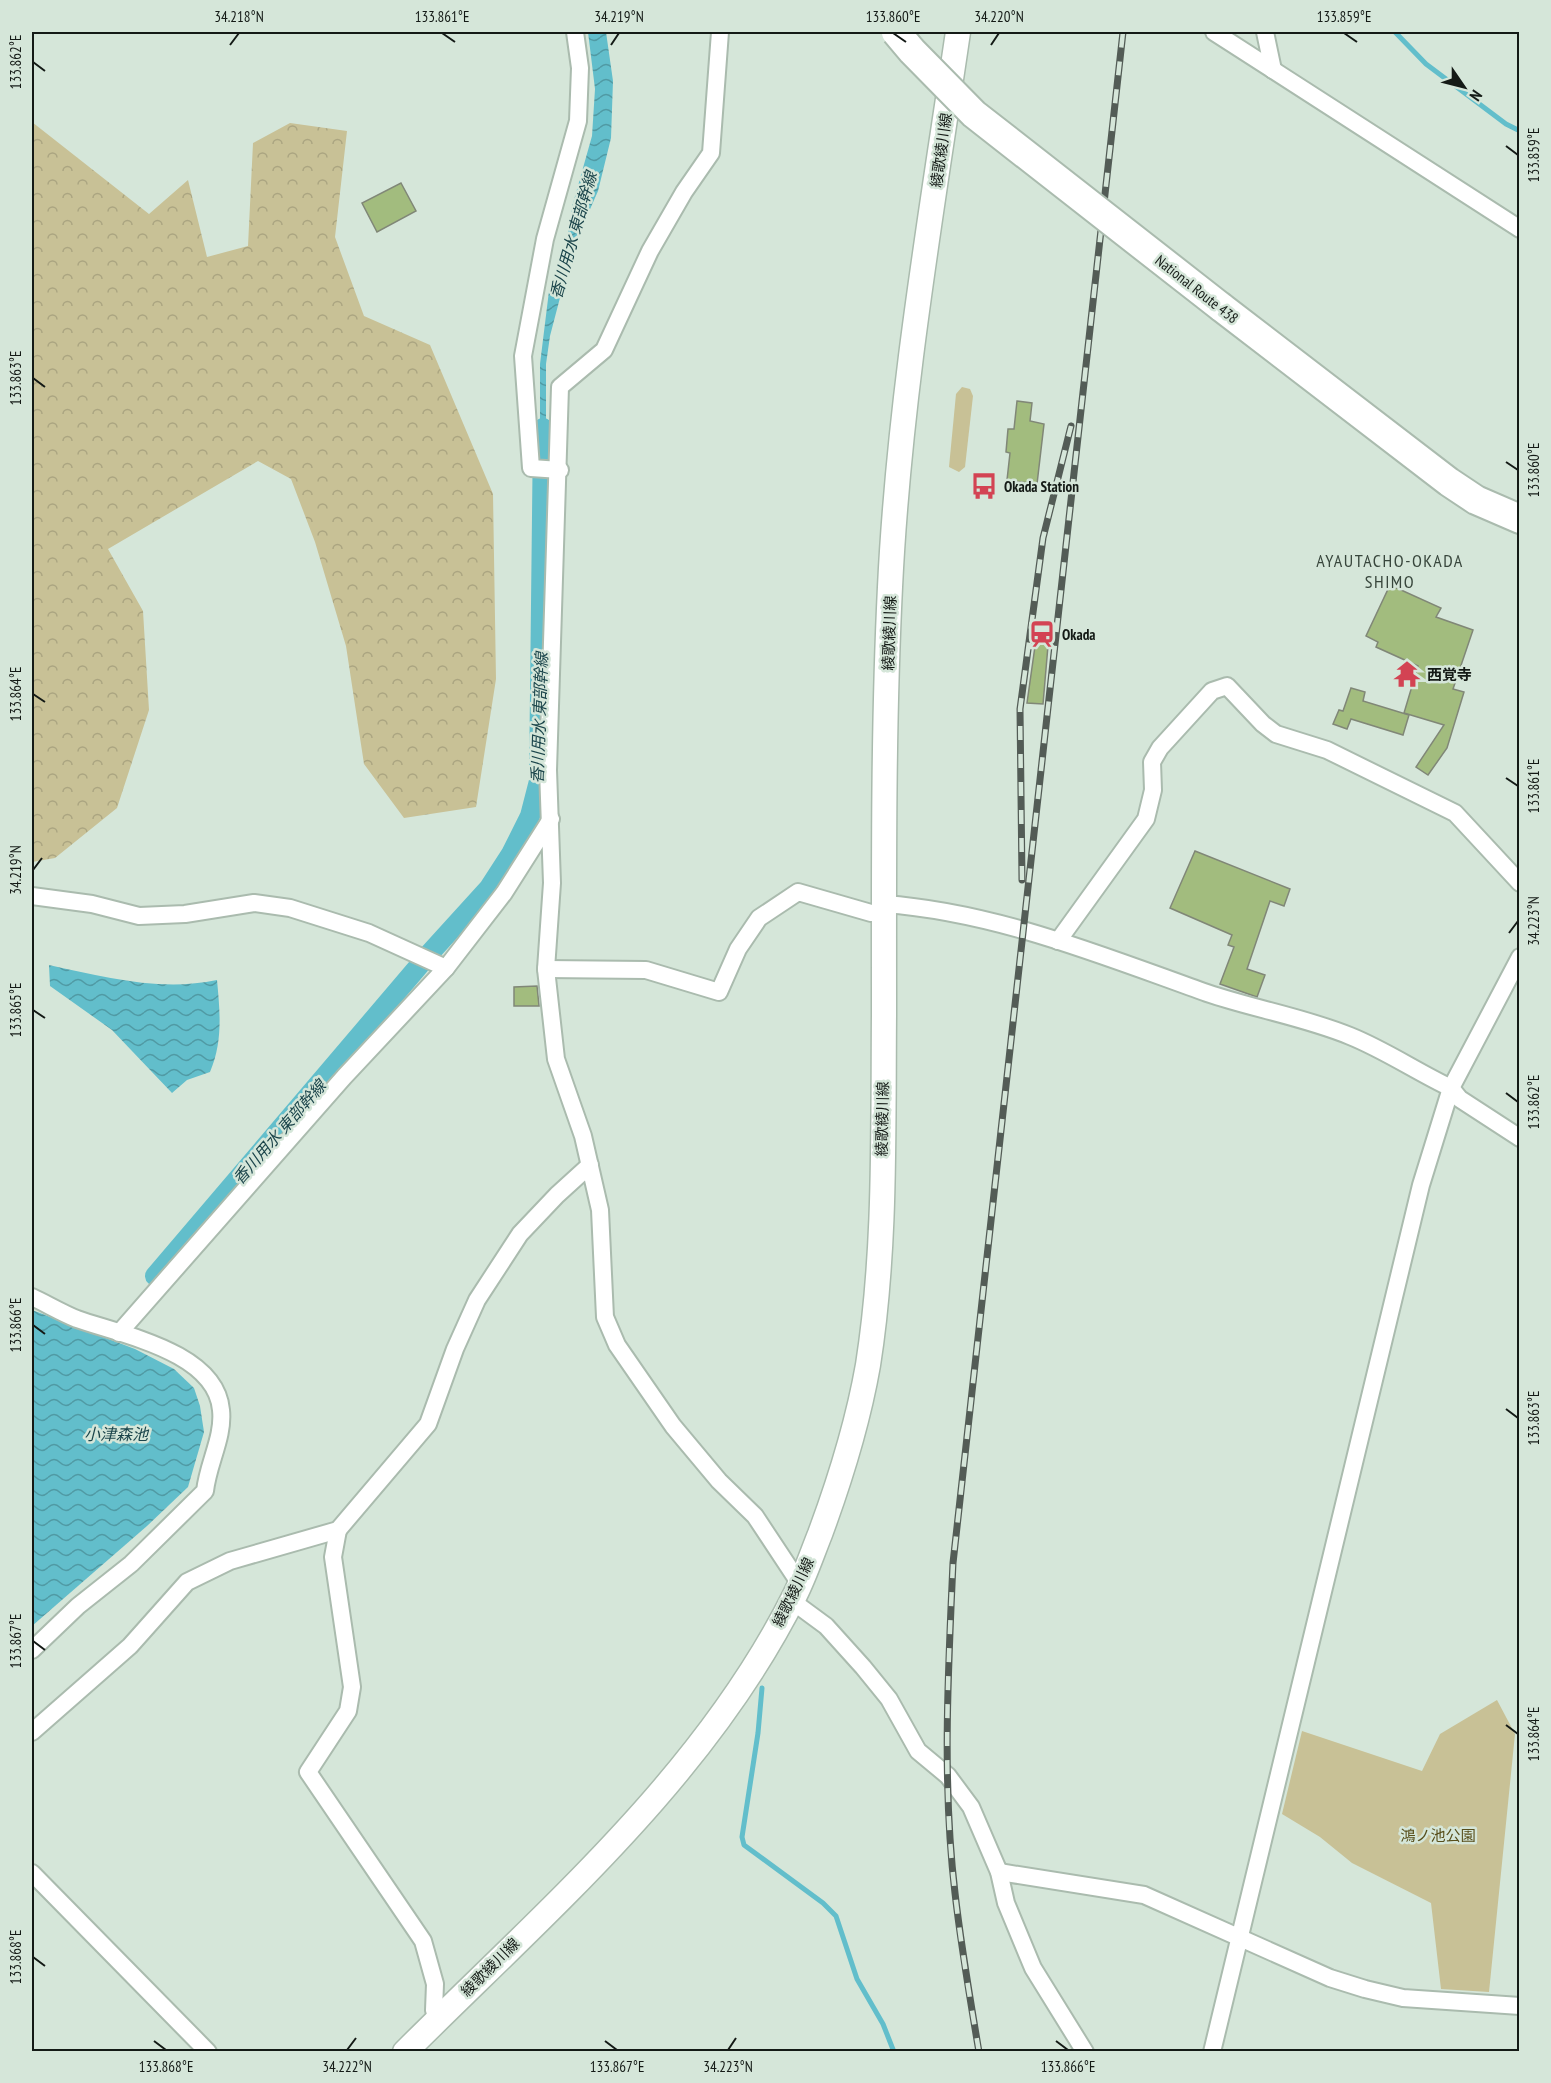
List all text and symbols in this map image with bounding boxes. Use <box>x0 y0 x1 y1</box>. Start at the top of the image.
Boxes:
text: 34.218°N <box>214 7 264 26</box>
text: 133.861°E <box>415 7 469 26</box>
text: 34.219°N <box>594 7 644 26</box>
text: 133.860°E <box>866 7 920 26</box>
text: 34.220°N <box>974 7 1024 26</box>
text: 133.859°E <box>1317 7 1371 26</box>
text: 133.862°E <box>6 35 25 89</box>
north arrow <box>1434 57 1494 117</box>
text: N <box>1466 86 1487 105</box>
street label: 綾歌綾川線 <box>926 112 956 188</box>
text: 133.859°E <box>1524 128 1543 182</box>
water label: 香川用水 東部幹線 <box>545 167 601 301</box>
street label: National Route 438 <box>1152 251 1242 327</box>
text: 133.863°E <box>6 351 25 405</box>
text: 133.860°E <box>1524 443 1543 497</box>
bus stop icon: Okada Station <box>969 471 999 501</box>
place label: Okada Station <box>1004 477 1079 496</box>
district label: AYAUTACHO-OKADA SHIMO <box>1316 549 1464 593</box>
street label: 綾歌綾川線 <box>878 595 900 671</box>
station icon: Okada <box>1027 619 1057 649</box>
place label: Okada <box>1062 625 1096 644</box>
water label: 香川用水 東部幹線 <box>527 650 551 784</box>
temple icon: 西覚寺 <box>1392 659 1422 689</box>
place label: 西覚寺 <box>1427 665 1472 684</box>
text: 133.864°E <box>6 667 25 721</box>
text: 133.861°E <box>1524 759 1543 813</box>
text: 34.219°N <box>6 845 25 895</box>
text: 34.223°N <box>1524 896 1543 946</box>
text: 133.865°E <box>6 983 25 1037</box>
water label: 香川用水 東部幹線 <box>228 1074 331 1188</box>
text: 133.862°E <box>1524 1075 1543 1129</box>
street label: 綾歌綾川線 <box>872 1081 892 1157</box>
text: 133.866°E <box>6 1298 25 1352</box>
text: 133.863°E <box>1524 1391 1543 1445</box>
water label: 小津森池 <box>84 1424 150 1444</box>
street label: 綾歌綾川線 <box>768 1554 818 1630</box>
text: 133.867°E <box>6 1614 25 1668</box>
text: 133.864°E <box>1524 1707 1543 1761</box>
park label: 鴻ノ池公園 <box>1400 1826 1476 1845</box>
text: 133.868°E <box>6 1930 25 1984</box>
street label: 綾歌綾川線 <box>457 1934 523 2000</box>
text: 133.868°E <box>139 2057 193 2076</box>
text: 34.222°N <box>322 2057 372 2076</box>
text: 133.867°E <box>590 2057 644 2076</box>
text: 34.223°N <box>703 2057 753 2076</box>
text: 133.866°E <box>1041 2057 1095 2076</box>

